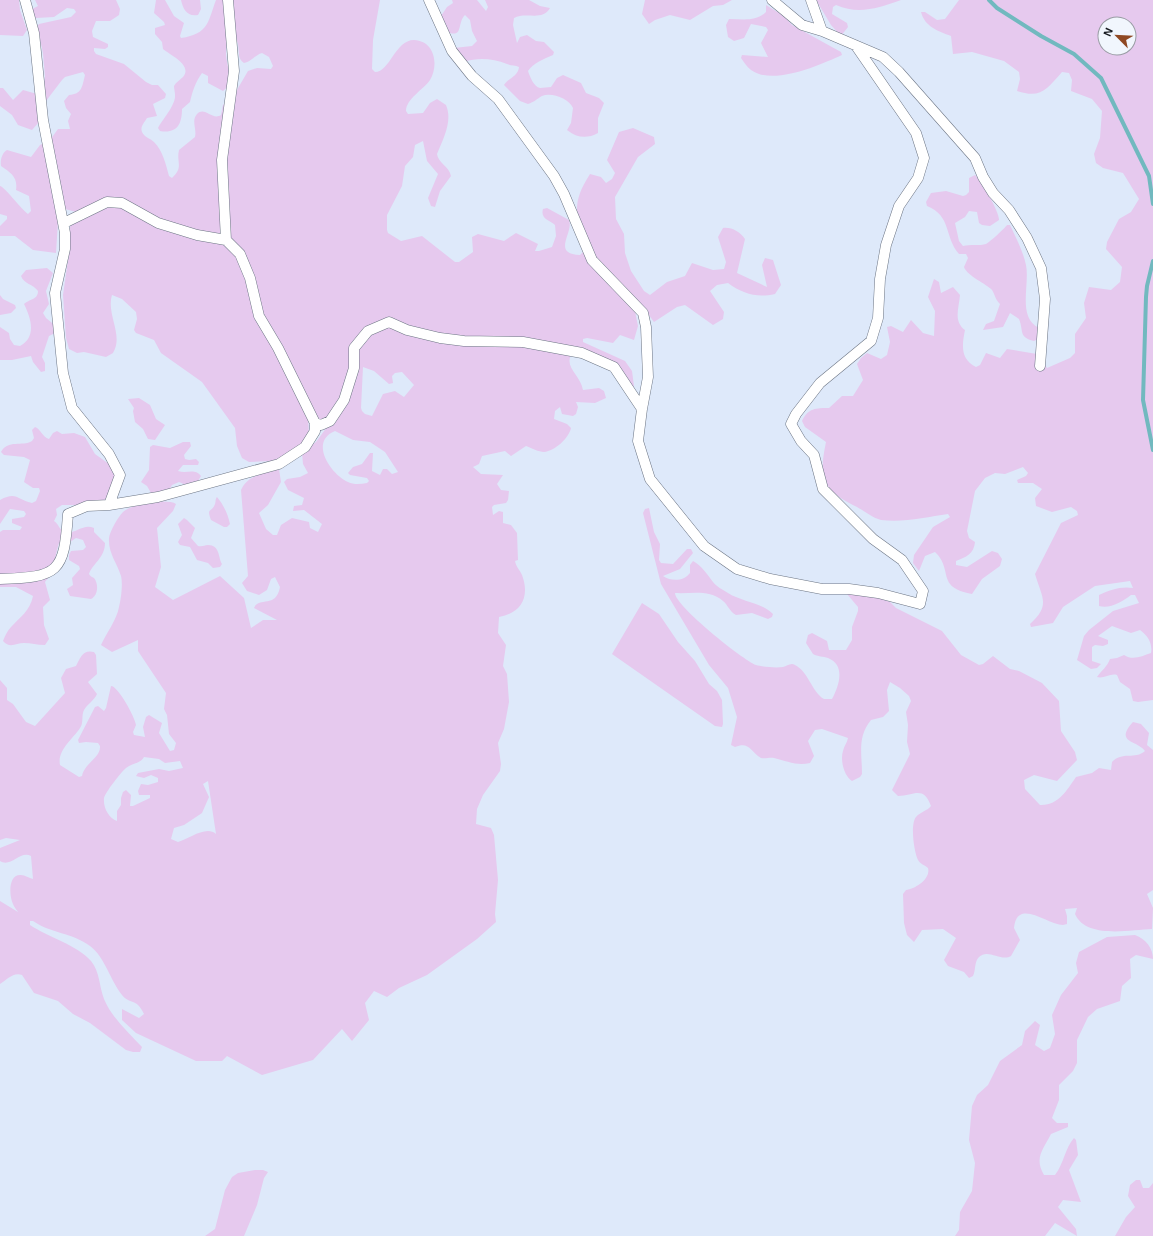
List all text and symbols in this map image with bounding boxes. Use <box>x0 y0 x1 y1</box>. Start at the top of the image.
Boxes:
north arrow <box>1097 16 1137 56</box>
text: N <box>1101 26 1115 38</box>

